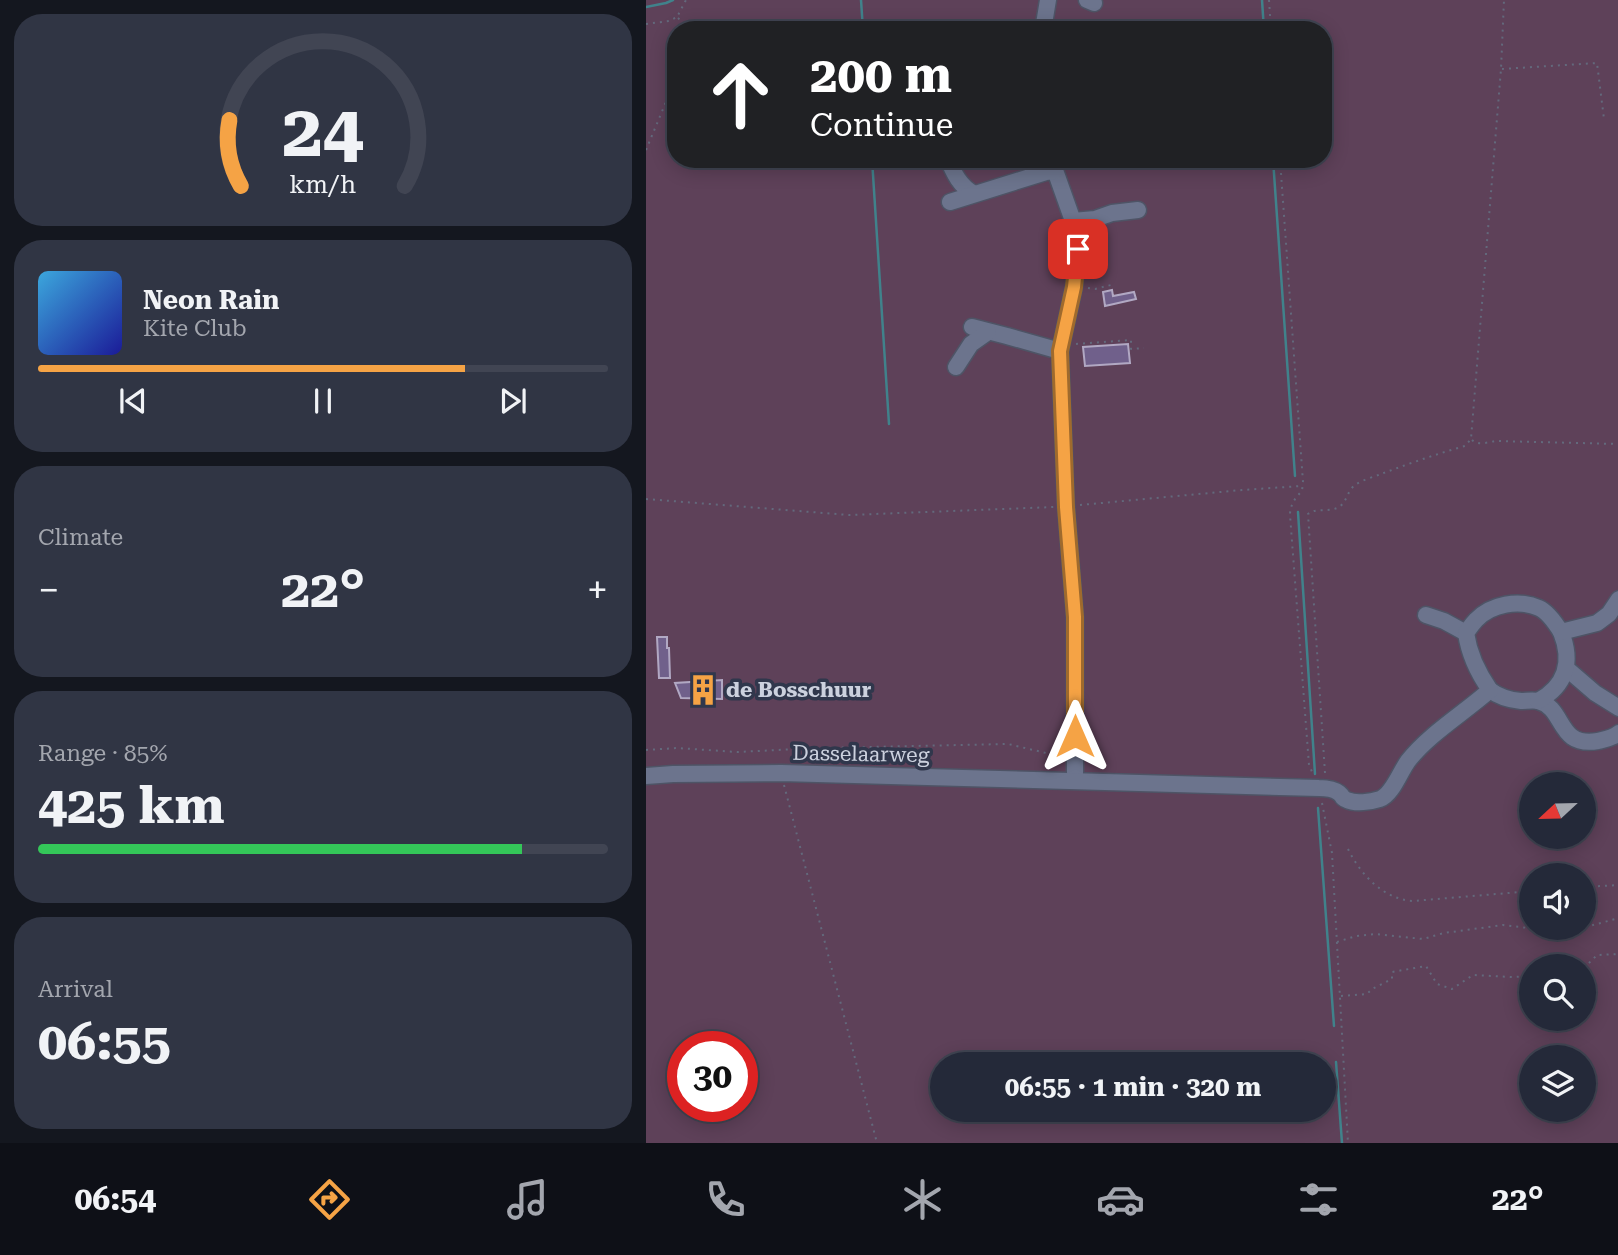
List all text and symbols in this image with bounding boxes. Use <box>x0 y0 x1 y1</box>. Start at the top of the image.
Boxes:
text: 200 m <box>810 47 952 104</box>
icon: ahead <box>695 49 786 140</box>
text: 24 <box>282 89 364 174</box>
text: Continue <box>810 106 953 144</box>
text: km/h <box>290 170 356 199</box>
pin <box>1048 219 1108 279</box>
icon: arrive <box>1059 230 1097 268</box>
text: Neon Rain <box>143 285 279 315</box>
text: Kite Club <box>143 315 247 342</box>
icon: previous <box>114 382 152 420</box>
icon: pause <box>304 382 342 420</box>
icon: next <box>494 382 532 420</box>
text: Climate <box>38 524 123 551</box>
text: 22° <box>281 559 365 620</box>
text: − <box>38 568 59 612</box>
text: + <box>587 568 608 612</box>
building icon: de Bosschuur <box>686 673 720 707</box>
place label: de Bosschuur <box>726 678 872 702</box>
position arrow <box>1038 699 1112 773</box>
text: Range · 85% <box>38 740 167 767</box>
street label: Dasselaarweg <box>792 741 930 767</box>
north arrow <box>1519 772 1596 849</box>
map controls <box>1519 772 1596 1122</box>
text: 425 km <box>38 775 225 836</box>
button: sound <box>1519 863 1596 940</box>
button: search <box>1519 954 1596 1031</box>
text: Arrival <box>38 976 113 1003</box>
text: 06:55 <box>38 1011 171 1072</box>
speed limit sign: 30 <box>667 1031 758 1122</box>
button: layers <box>1519 1045 1596 1122</box>
text: 06:55 · 1 min · 320 m <box>1005 1072 1261 1102</box>
icon: directions <box>305 1175 354 1224</box>
icon: music <box>503 1175 552 1224</box>
icon: phone <box>701 1175 750 1224</box>
icon: climate <box>898 1175 947 1224</box>
icon: car <box>1096 1175 1145 1224</box>
icon: filters <box>1294 1175 1343 1224</box>
text: 06:54 <box>74 1180 156 1218</box>
text: 22° <box>1492 1180 1544 1218</box>

